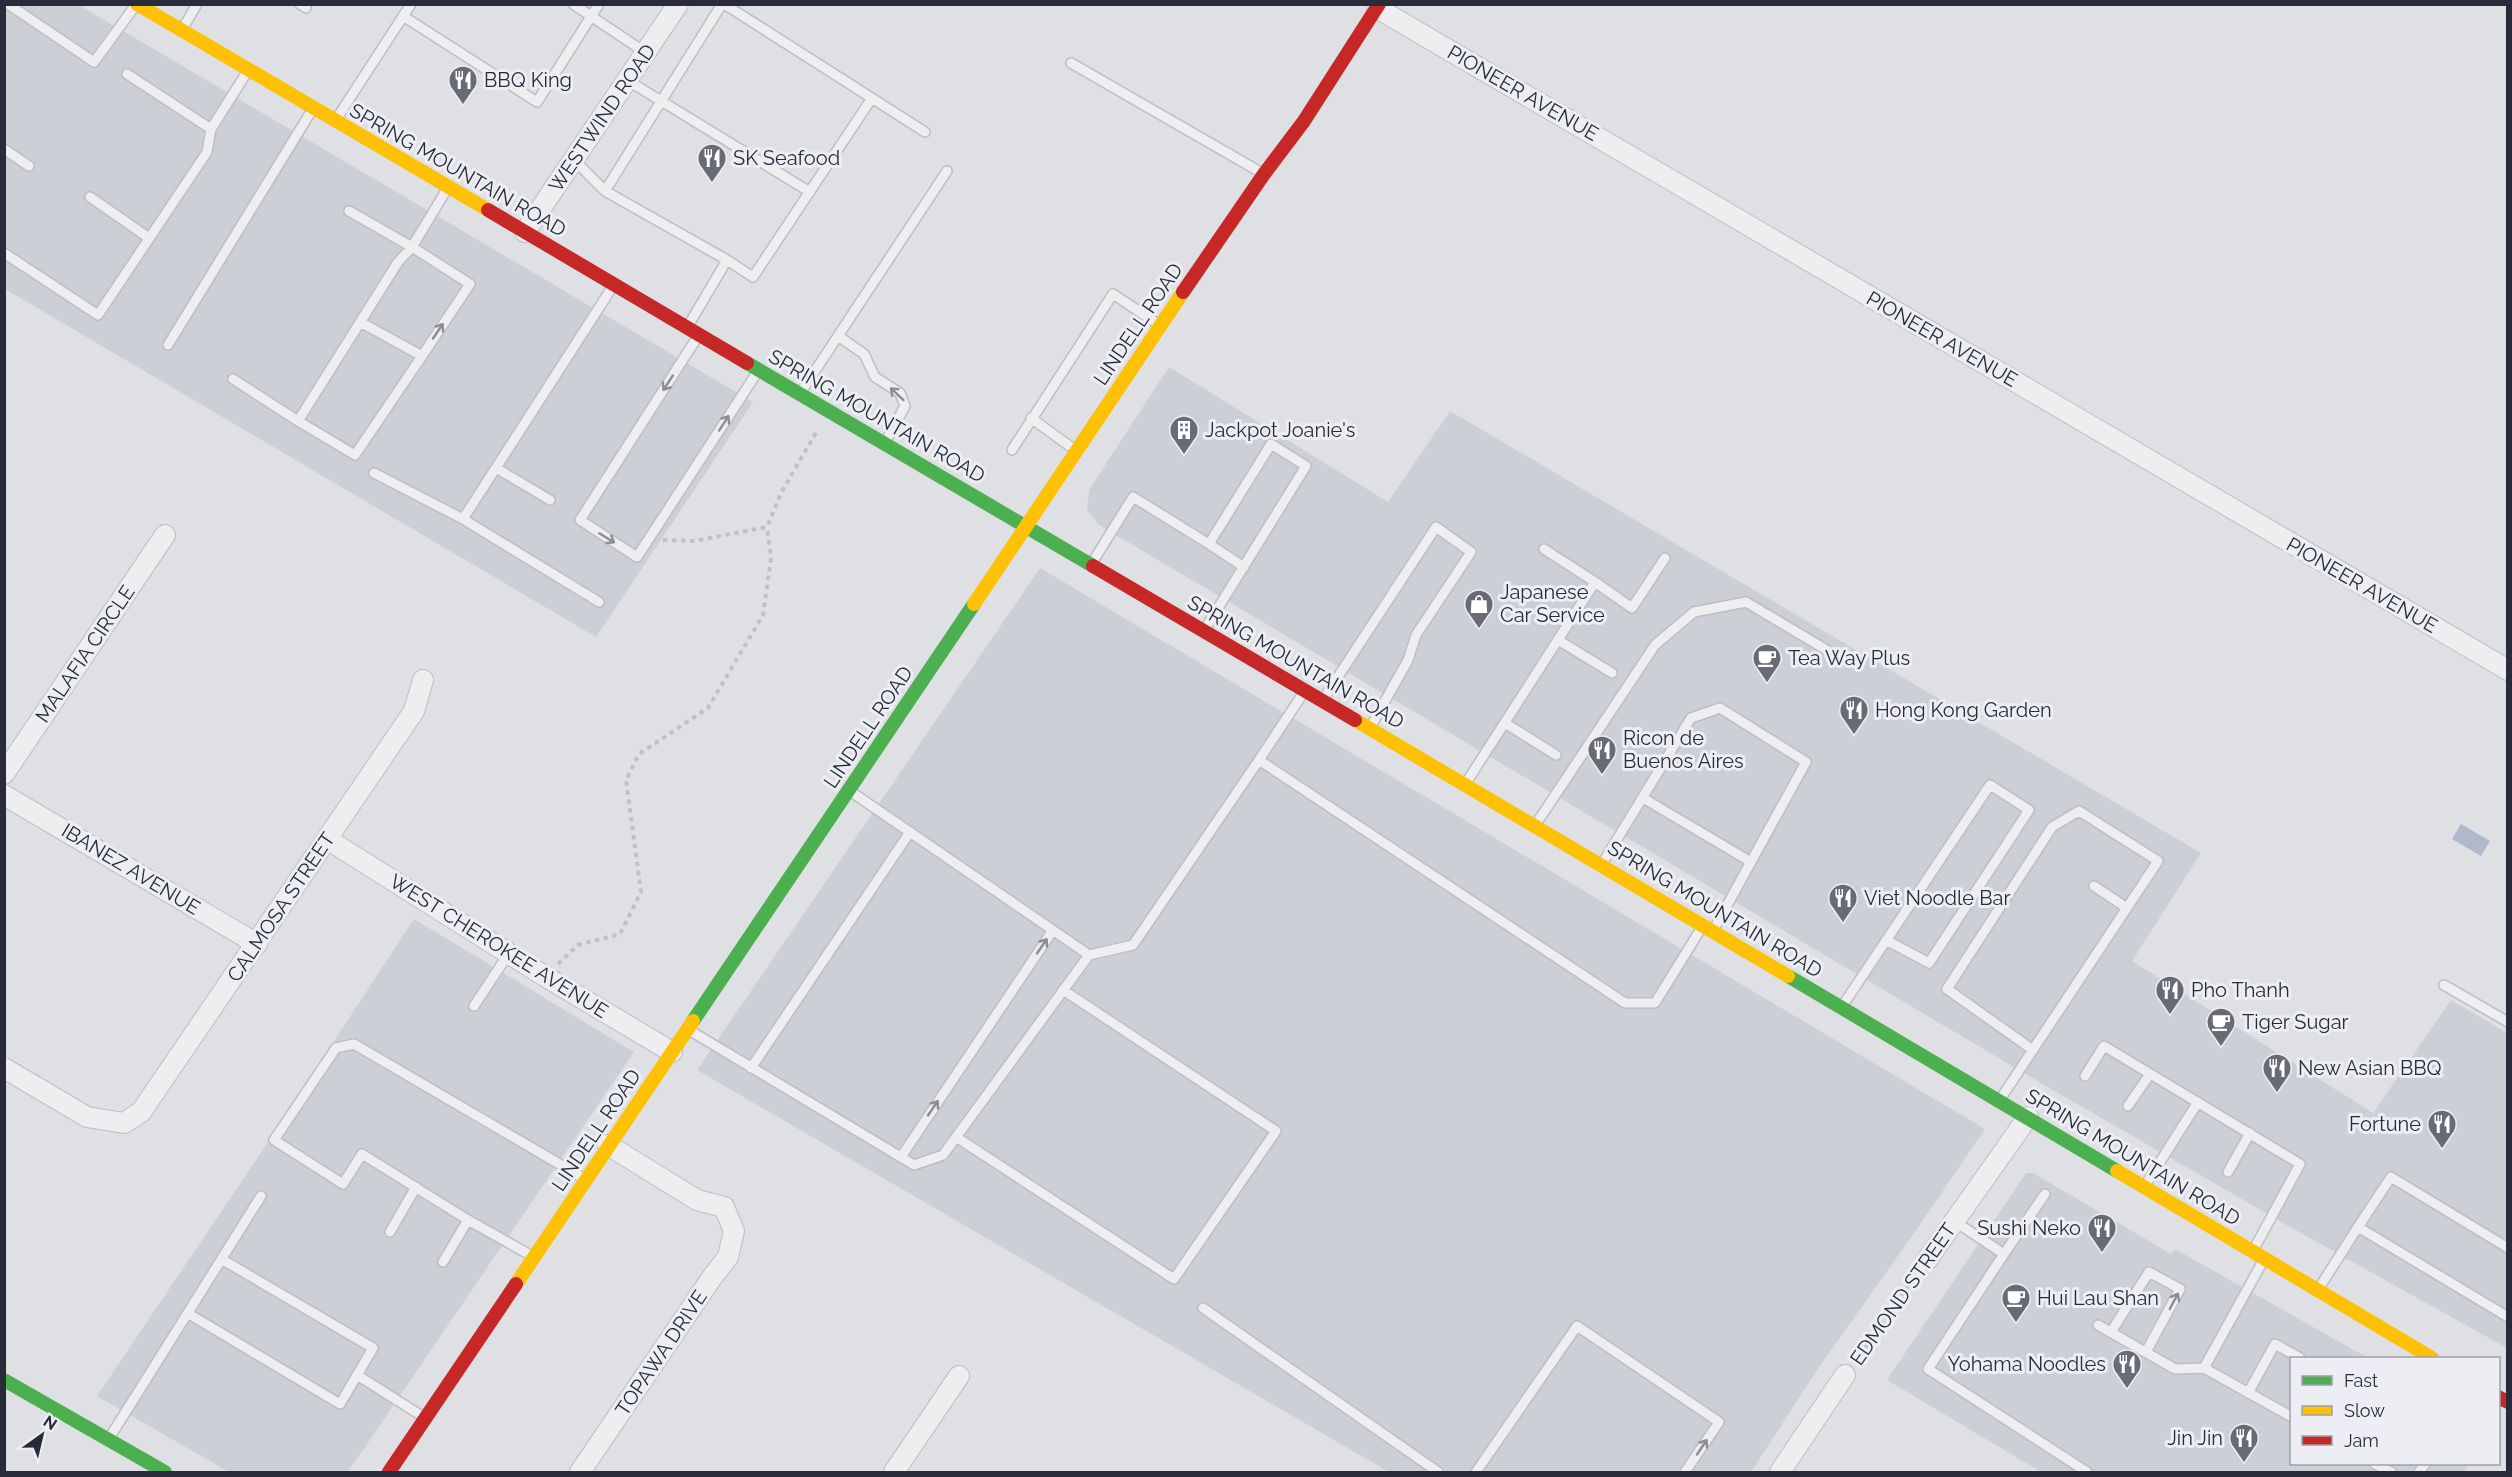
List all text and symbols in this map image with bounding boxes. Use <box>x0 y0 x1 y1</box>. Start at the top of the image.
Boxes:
street label: WESTWIND ROAD <box>544 39 660 197</box>
street label: PIONEER AVENUE <box>1443 40 1603 146</box>
restaurant icon: BBQ King <box>447 64 479 106</box>
place label: BBQ King <box>484 68 572 92</box>
street label: SPRING MOUNTAIN ROAD <box>346 98 570 242</box>
restaurant icon: SK Seafood <box>696 142 728 184</box>
place label: SK Seafood <box>733 146 840 170</box>
street label: LINDELL ROAD <box>1088 259 1188 389</box>
street label: PIONEER AVENUE <box>1862 286 2022 392</box>
one-way arrow <box>433 323 445 340</box>
street label: SPRING MOUNTAIN ROAD <box>765 344 989 488</box>
one-way arrow <box>661 375 674 392</box>
one-way arrow <box>889 387 905 401</box>
building icon: Jackpot Joanie's <box>1168 414 1200 456</box>
one-way arrow <box>718 415 730 432</box>
place label: Jackpot Joanie's <box>1205 418 1355 442</box>
one-way arrow <box>598 532 615 544</box>
street label: PIONEER AVENUE <box>2282 532 2442 638</box>
place label: Japanese Car Service <box>1500 580 1605 627</box>
street label: MALAFIA CIRCLE <box>30 581 140 727</box>
shop icon: Japanese Car Service <box>1463 588 1495 630</box>
street label: SPRING MOUNTAIN ROAD <box>1184 590 1408 734</box>
cafe icon: Tea Way Plus <box>1751 642 1783 684</box>
place label: Tea Way Plus <box>1788 646 1910 670</box>
street label: LINDELL ROAD <box>818 662 918 792</box>
restaurant icon: Hong Kong Garden <box>1838 694 1870 736</box>
place label: Hong Kong Garden <box>1875 698 2052 722</box>
place label: Ricon de Buenos Aires <box>1623 726 1744 773</box>
restaurant icon: Ricon de Buenos Aires <box>1586 734 1618 776</box>
street label: IBANEZ AVENUE <box>58 818 204 920</box>
street label: CALMOSA STREET <box>222 828 340 986</box>
street label: SPRING MOUNTAIN ROAD <box>1603 835 1827 983</box>
street label: WEST CHEROKEE AVENUE <box>385 869 613 1023</box>
restaurant icon: Viet Noodle Bar <box>1827 882 1859 924</box>
place label: Viet Noodle Bar <box>1864 886 2010 910</box>
one-way arrow <box>1036 938 1048 955</box>
restaurant icon: Pho Thanh <box>2154 974 2186 1016</box>
place label: Pho Thanh <box>2191 978 2290 1002</box>
cafe icon: Tiger Sugar <box>2205 1006 2237 1048</box>
place label: Tiger Sugar <box>2242 1010 2349 1034</box>
restaurant icon: New Asian BBQ <box>2261 1052 2293 1094</box>
place label: New Asian BBQ <box>2298 1056 2442 1080</box>
street label: LINDELL ROAD <box>546 1065 646 1195</box>
street label: SPRING MOUNTAIN ROAD <box>2021 1083 2245 1231</box>
one-way arrow <box>927 1100 940 1117</box>
restaurant icon: Fortune <box>2426 1108 2458 1150</box>
place label: Fortune <box>2349 1112 2421 1136</box>
restaurant icon: Sushi Neko <box>2086 1212 2118 1254</box>
place label: Sushi Neko <box>1977 1216 2081 1240</box>
street label: EDMOND STREET <box>1845 1218 1961 1370</box>
cafe icon: Hui Lau Shan <box>2000 1282 2032 1324</box>
street label: TOPAWA DRIVE <box>610 1286 712 1420</box>
place label: Hui Lau Shan <box>2037 1286 2159 1310</box>
one-way arrow <box>2168 1292 2180 1310</box>
restaurant icon: Yohama Noodles <box>2111 1348 2143 1390</box>
place label: Yohama Noodles <box>1948 1352 2106 1376</box>
legend <box>2290 1357 2500 1465</box>
text: Fast <box>2344 1370 2378 1391</box>
text: Slow <box>2344 1400 2385 1421</box>
north arrow <box>12 1405 72 1465</box>
text: N <box>40 1412 60 1434</box>
restaurant icon: Jin Jin <box>2228 1422 2260 1464</box>
place label: Jin Jin <box>2167 1426 2223 1450</box>
text: Jam <box>2344 1430 2379 1451</box>
one-way arrow <box>1696 1439 1708 1456</box>

